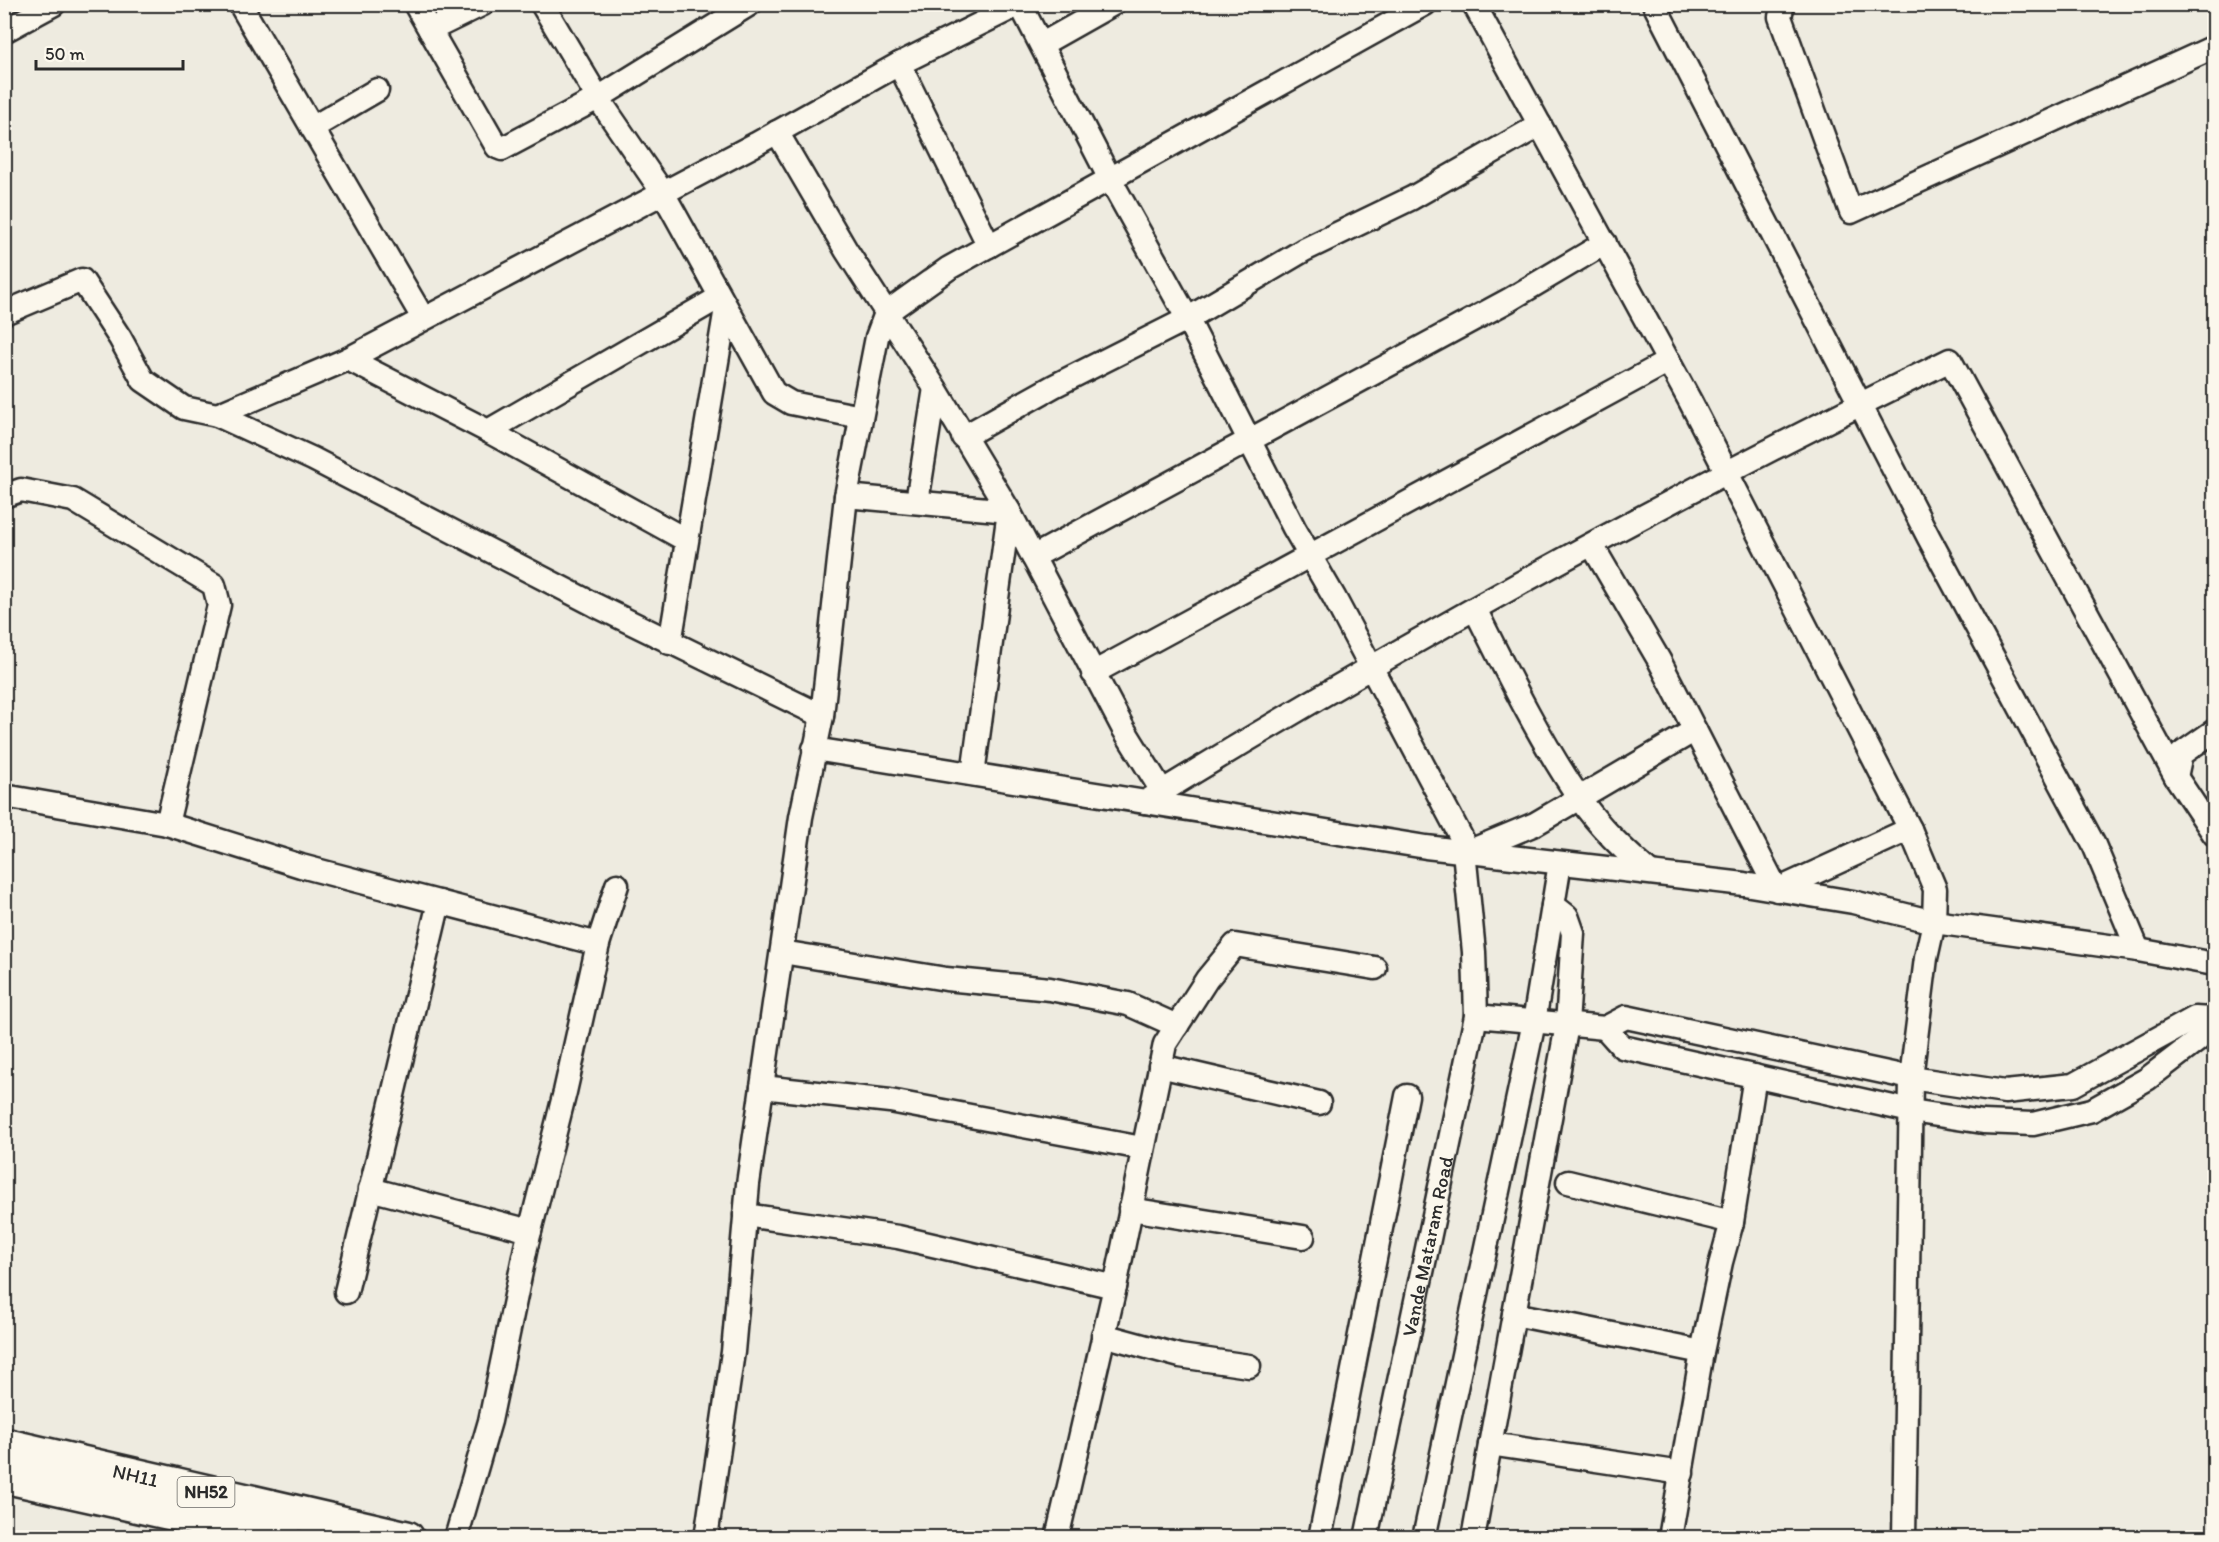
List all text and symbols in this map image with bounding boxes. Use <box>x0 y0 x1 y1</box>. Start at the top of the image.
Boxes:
scale bar <box>36 33 183 71</box>
text: 50 m <box>45 43 85 65</box>
street label: Vande Mataram Road <box>1397 1154 1458 1339</box>
street label: NH11 <box>110 1459 161 1492</box>
road number: NH52 <box>178 1477 234 1507</box>

